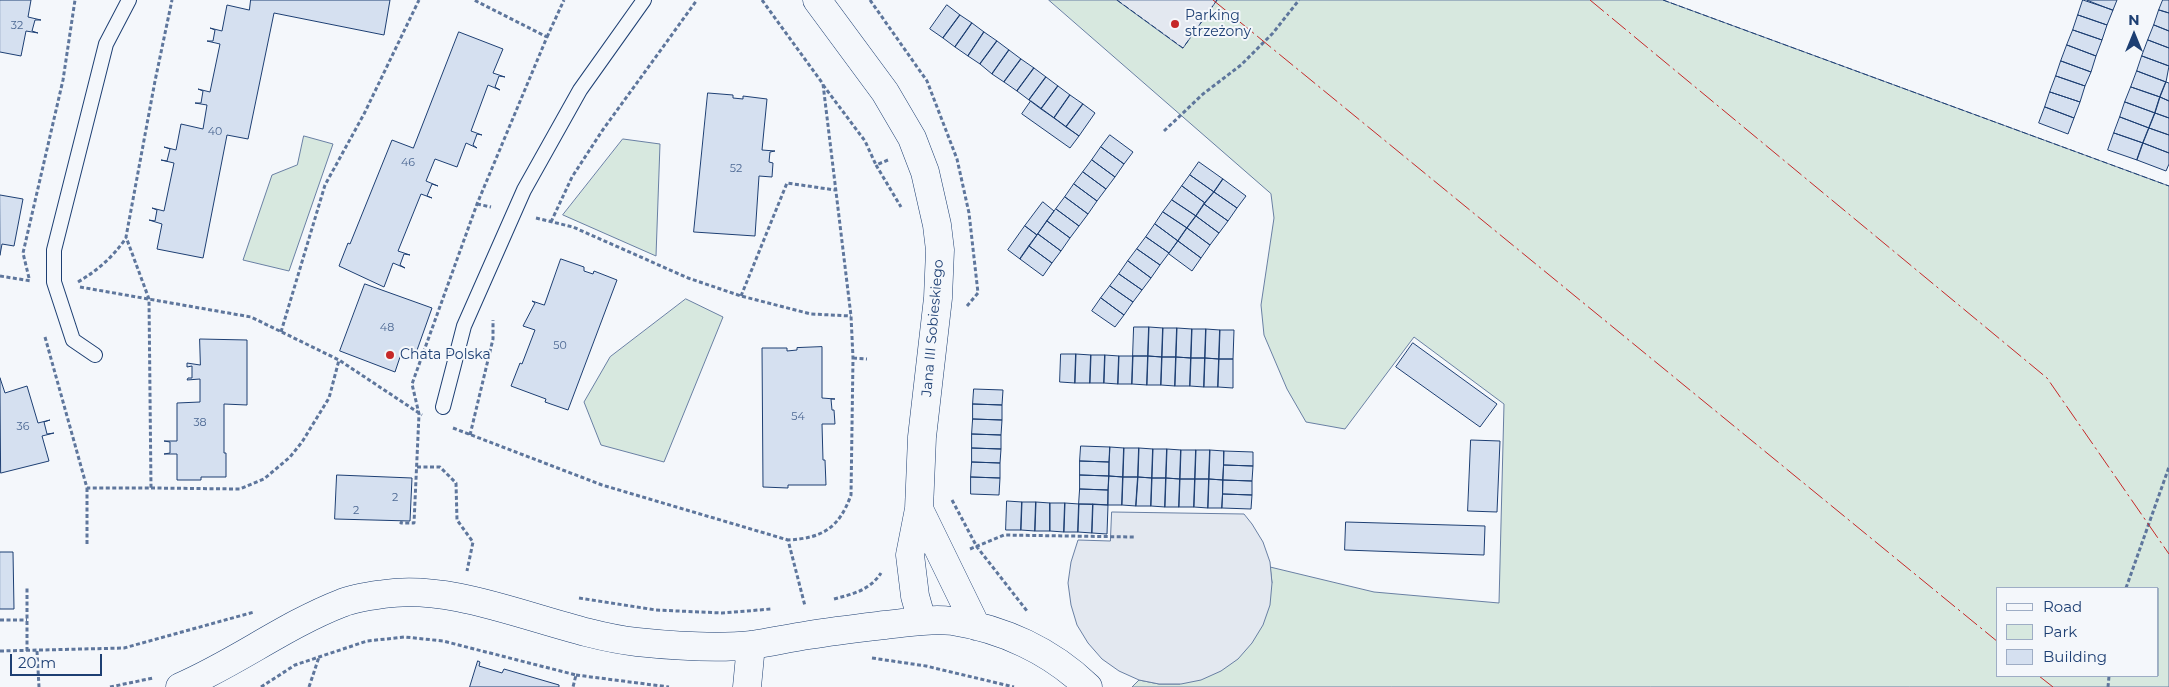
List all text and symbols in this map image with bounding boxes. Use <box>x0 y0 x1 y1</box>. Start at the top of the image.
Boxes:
place label: Parking strzeżony <box>1185 8 1251 40</box>
north arrow <box>2109 10 2159 60</box>
text: N <box>2128 11 2140 29</box>
marker: Parking strzeżony <box>1169 18 1181 30</box>
house number: 32 <box>11 19 23 33</box>
house number: 40 <box>208 125 222 139</box>
house number: 46 <box>401 156 415 170</box>
house number: 52 <box>730 162 742 176</box>
street label: Jana III Sobieskiego <box>919 259 947 397</box>
house number: 48 <box>380 321 394 335</box>
house number: 50 <box>553 339 567 353</box>
place label: Chata Polska <box>400 347 491 363</box>
marker: Chata Polska <box>384 349 396 361</box>
house number: 54 <box>791 410 805 424</box>
house number: 38 <box>193 416 207 430</box>
house number: 36 <box>17 420 29 434</box>
house number: 2 <box>392 491 398 505</box>
house number: 2 <box>353 504 359 518</box>
legend <box>1996 587 2159 677</box>
text: Road <box>2043 597 2082 616</box>
text: Park <box>2043 622 2077 641</box>
scale bar <box>12 644 105 676</box>
text: Building <box>2043 647 2107 666</box>
text: 20 m <box>18 653 56 672</box>

